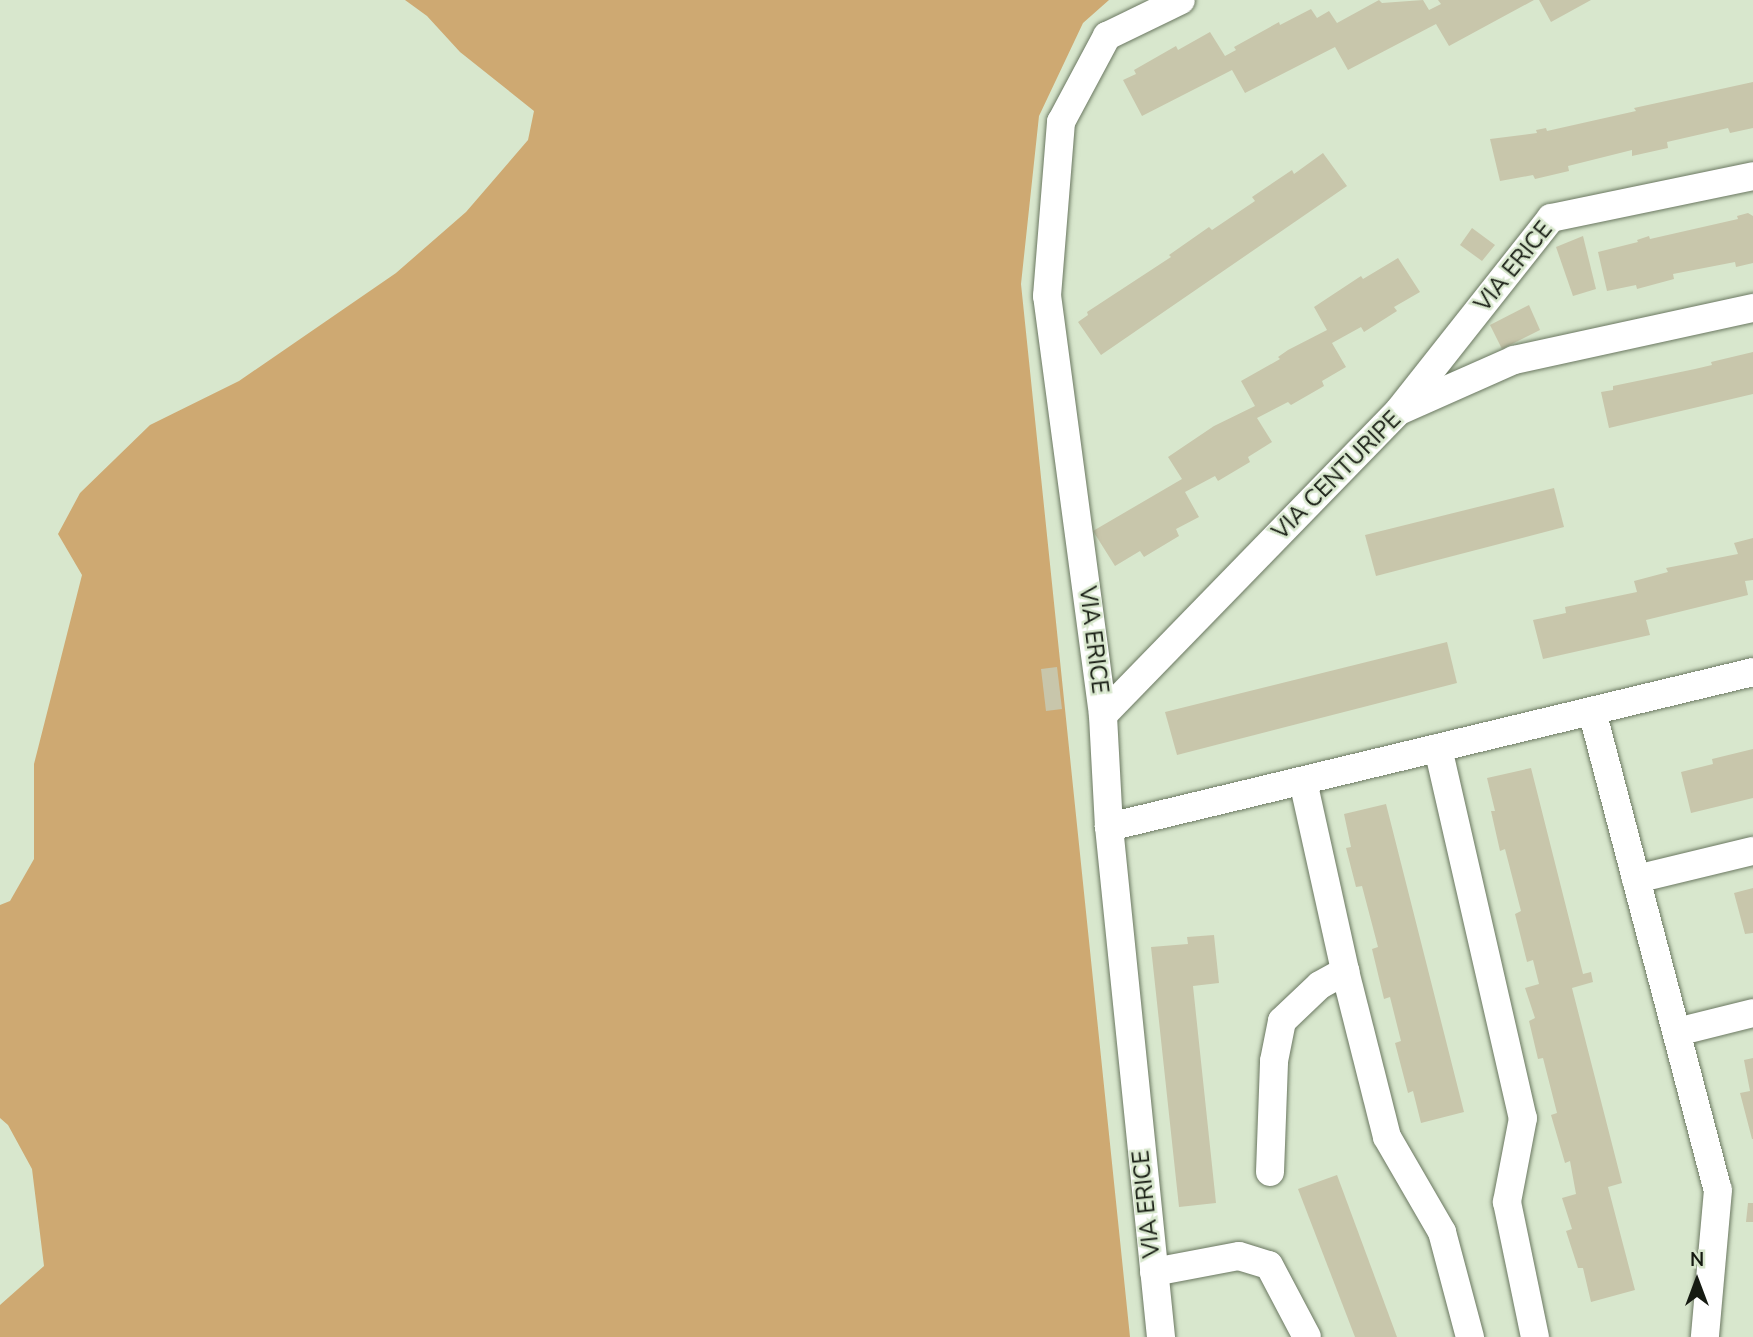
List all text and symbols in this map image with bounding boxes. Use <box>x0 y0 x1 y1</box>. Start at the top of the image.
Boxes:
street label: VIA ERICE <box>1469 216 1559 318</box>
street label: VIA CENTURIPE <box>1267 406 1407 546</box>
street label: VIA ERICE <box>1073 585 1113 695</box>
street label: VIA ERICE <box>1128 1149 1166 1259</box>
north arrow <box>1662 1246 1732 1316</box>
text: N <box>1690 1247 1704 1273</box>

